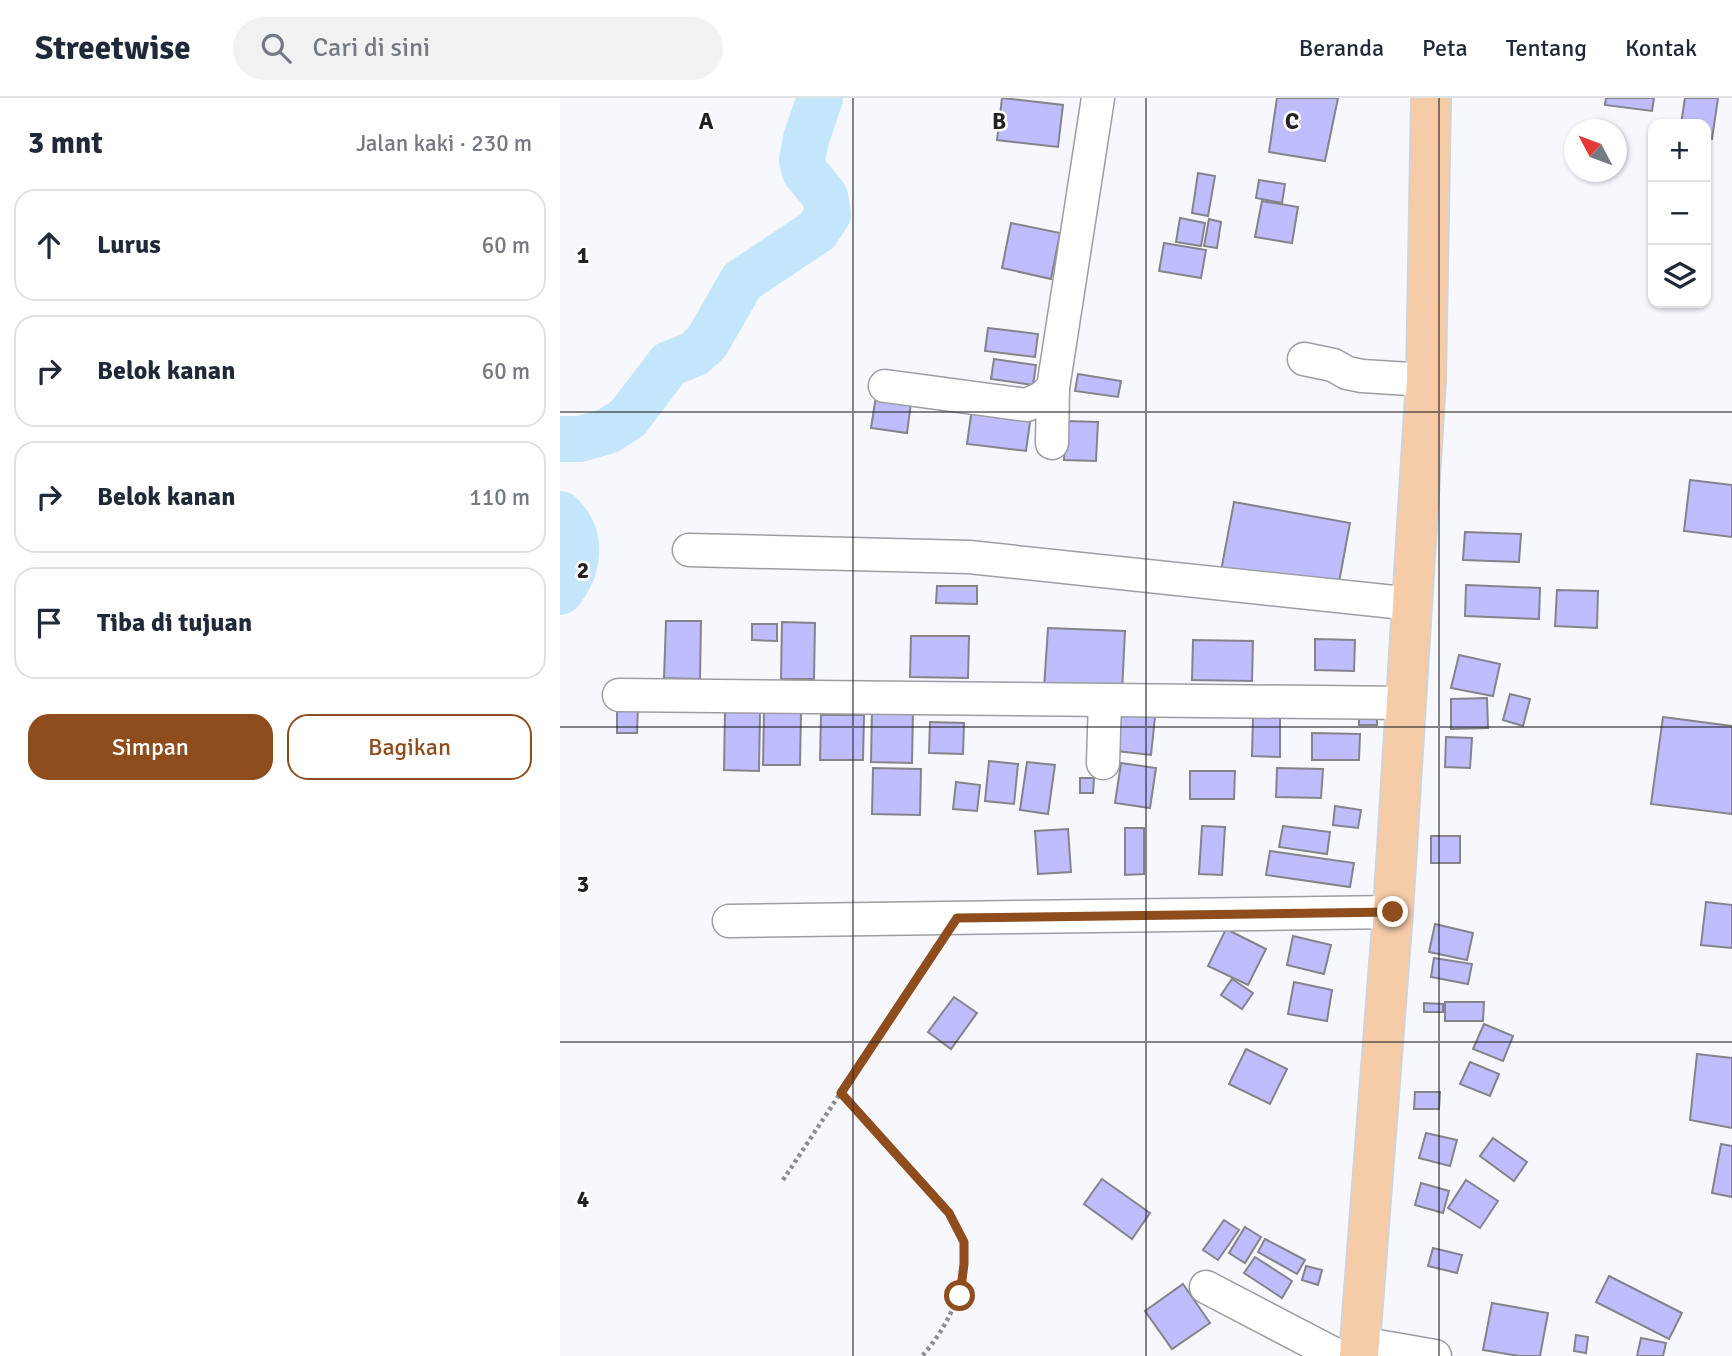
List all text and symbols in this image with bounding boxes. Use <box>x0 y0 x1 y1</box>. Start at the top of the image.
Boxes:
search box <box>233 17 723 80</box>
text: Streetwise <box>35 28 191 69</box>
icon: search <box>257 29 295 67</box>
text: Cari di sini <box>313 32 430 64</box>
text: Beranda <box>1299 33 1384 63</box>
text: Peta <box>1422 33 1468 63</box>
text: Tentang <box>1506 33 1587 63</box>
text: Kontak <box>1625 33 1697 63</box>
text: A <box>699 107 714 136</box>
text: B <box>992 107 1006 136</box>
text: C <box>1285 107 1299 136</box>
north arrow <box>1564 119 1627 182</box>
map controls <box>1648 119 1711 308</box>
button: + <box>1648 119 1711 182</box>
text: 3 mnt <box>28 125 103 162</box>
text: Jalan kaki · 230 m <box>356 129 532 158</box>
button: − <box>1648 182 1711 245</box>
icon: ahead <box>30 226 68 264</box>
text: Lurus <box>97 229 161 261</box>
text: 60 m <box>482 231 530 260</box>
text: 1 <box>577 241 589 270</box>
button: layers <box>1648 245 1711 308</box>
icon: right <box>30 352 68 390</box>
text: Belok kanan <box>97 355 235 387</box>
text: 60 m <box>482 357 530 386</box>
icon: right <box>30 478 68 516</box>
text: Belok kanan <box>97 481 235 513</box>
text: 110 m <box>469 483 530 512</box>
text: 2 <box>577 556 589 585</box>
icon: arrive <box>30 604 68 642</box>
text: Tiba di tujuan <box>97 607 252 639</box>
button: Simpan <box>28 714 273 780</box>
button: Bagikan <box>287 714 532 780</box>
text: 3 <box>577 870 589 899</box>
route end <box>1377 896 1408 927</box>
text: 4 <box>577 1185 589 1214</box>
route start <box>944 1280 975 1311</box>

